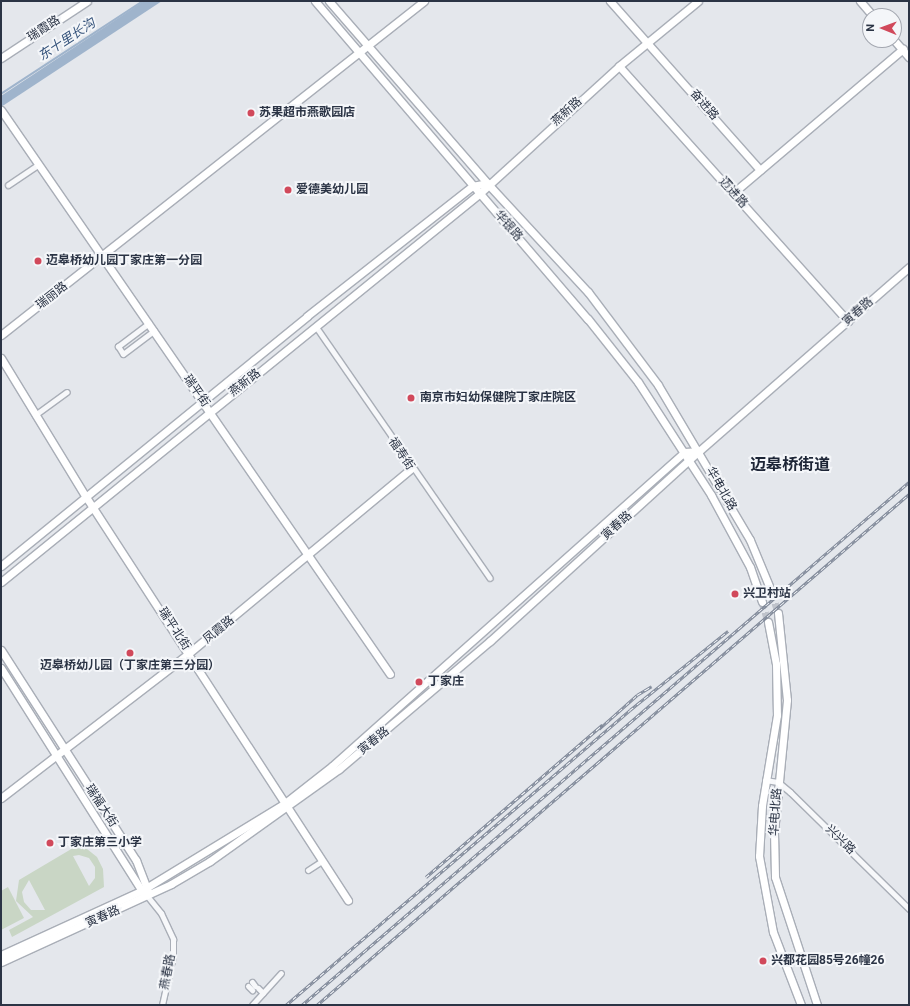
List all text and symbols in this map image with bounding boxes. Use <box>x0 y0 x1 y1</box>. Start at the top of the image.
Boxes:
north arrow <box>862 8 902 48</box>
street label: 瑞霞路 <box>25 13 63 45</box>
water label: 东十里长沟 <box>35 16 99 64</box>
text: N <box>864 24 877 32</box>
street label: 奋进路 <box>687 87 721 123</box>
street label: 燕新路 <box>549 95 585 129</box>
place label: 苏果超市燕歌园店 <box>259 106 355 120</box>
marker: 苏果超市燕歌园店 <box>246 108 256 118</box>
street label: 迈进路 <box>716 175 750 211</box>
place label: 爱德美幼儿园 <box>296 183 368 197</box>
marker: 爱德美幼儿园 <box>283 185 293 195</box>
street label: 华银路 <box>491 208 525 244</box>
place label: 迈皋桥幼儿园丁家庄第一分园 <box>46 254 202 268</box>
marker: 迈皋桥幼儿园丁家庄第一分园 <box>33 256 43 266</box>
street label: 瑞丽路 <box>33 279 71 313</box>
street label: 寅春路 <box>840 295 876 329</box>
street label: 燕新路 <box>226 366 264 400</box>
street label: 瑞平街 <box>180 372 212 410</box>
place label: 南京市妇幼保健院丁家庄院区 <box>420 391 576 405</box>
marker: 南京市妇幼保健院丁家庄院区 <box>405 392 417 404</box>
street label: 福寿街 <box>385 435 417 473</box>
district label: 迈皋桥街道 <box>750 455 830 475</box>
street label: 华电北路 <box>703 465 739 513</box>
street label: 寅春路 <box>599 509 635 543</box>
place label: 兴卫村站 <box>743 587 791 601</box>
marker: 兴卫村站 <box>730 589 740 599</box>
street label: 瑞平北街 <box>155 605 193 653</box>
street label: 凤霞路 <box>200 613 238 647</box>
marker: 迈皋桥幼儿园（丁家庄第三分园） <box>125 648 135 658</box>
place label: 迈皋桥幼儿园（丁家庄第三分园） <box>40 659 220 673</box>
place label: 丁家庄 <box>428 675 464 689</box>
marker: 丁家庄 <box>413 676 425 688</box>
street label: 寅春路 <box>355 724 393 758</box>
street label: 瑞福大街 <box>82 782 120 830</box>
street label: 华电北路 <box>767 788 785 836</box>
street label: 兴兴路 <box>822 822 858 858</box>
place label: 丁家庄第三小学 <box>58 836 142 850</box>
marker: 丁家庄第三小学 <box>45 838 55 848</box>
street label: 寅春路 <box>84 903 122 931</box>
street label: 燕春路 <box>157 953 179 991</box>
place label: 兴都花园85号26幢26 <box>771 954 884 968</box>
marker: 兴都花园85号26幢26 <box>758 956 768 966</box>

